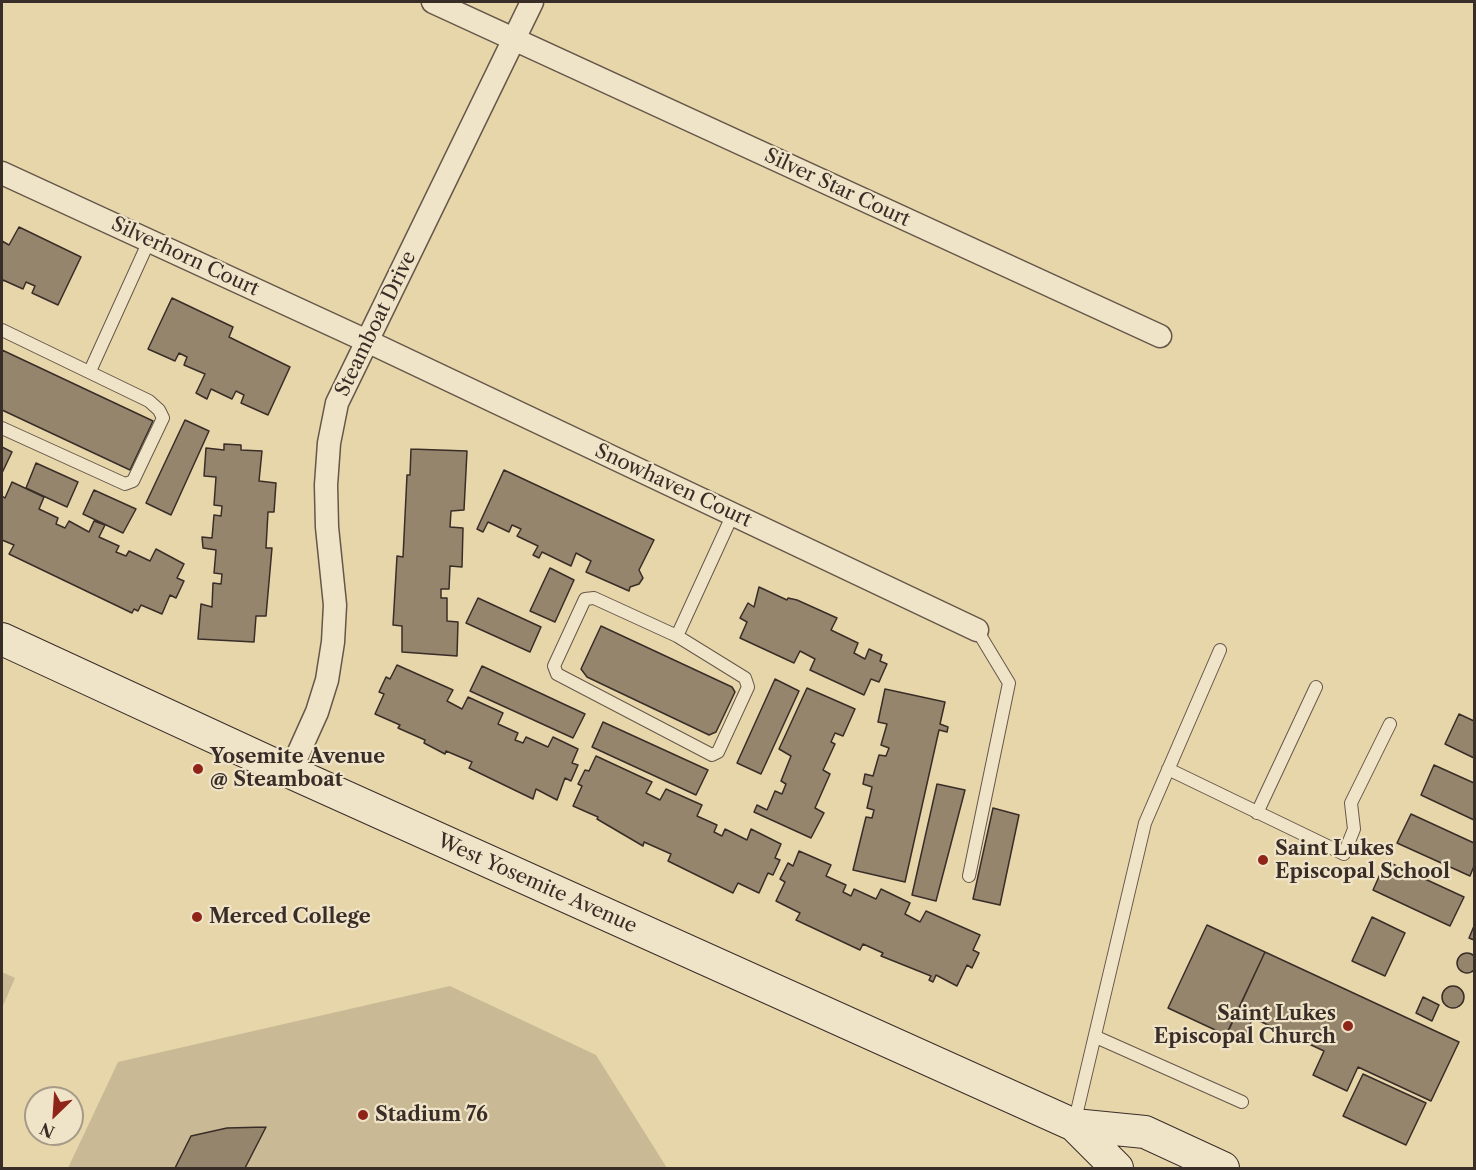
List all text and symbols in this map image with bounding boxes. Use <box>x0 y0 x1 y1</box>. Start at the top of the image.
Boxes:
street label: Silver Star Court <box>760 144 914 232</box>
street label: Silverhorn Court <box>107 212 263 302</box>
street label: Steamboat Drive <box>330 247 422 401</box>
street label: Snowhaven Court <box>591 439 755 533</box>
place label: Yosemite Avenue @ Steamboat <box>210 745 385 792</box>
marker: Yosemite Avenue @ Steamboat <box>191 762 205 776</box>
street label: West Yosemite Avenue <box>434 829 640 939</box>
place label: Saint Lukes Episcopal School <box>1275 837 1450 884</box>
marker: Saint Lukes Episcopal School <box>1256 853 1270 867</box>
place label: Merced College <box>209 905 371 929</box>
marker: Merced College <box>190 910 204 924</box>
place label: Saint Lukes Episcopal Church <box>1154 1002 1336 1049</box>
marker: Saint Lukes Episcopal Church <box>1341 1019 1355 1033</box>
north arrow <box>24 1086 84 1146</box>
place label: Stadium 76 <box>375 1103 488 1127</box>
marker: Stadium 76 <box>356 1108 370 1122</box>
text: N <box>37 1118 58 1143</box>

